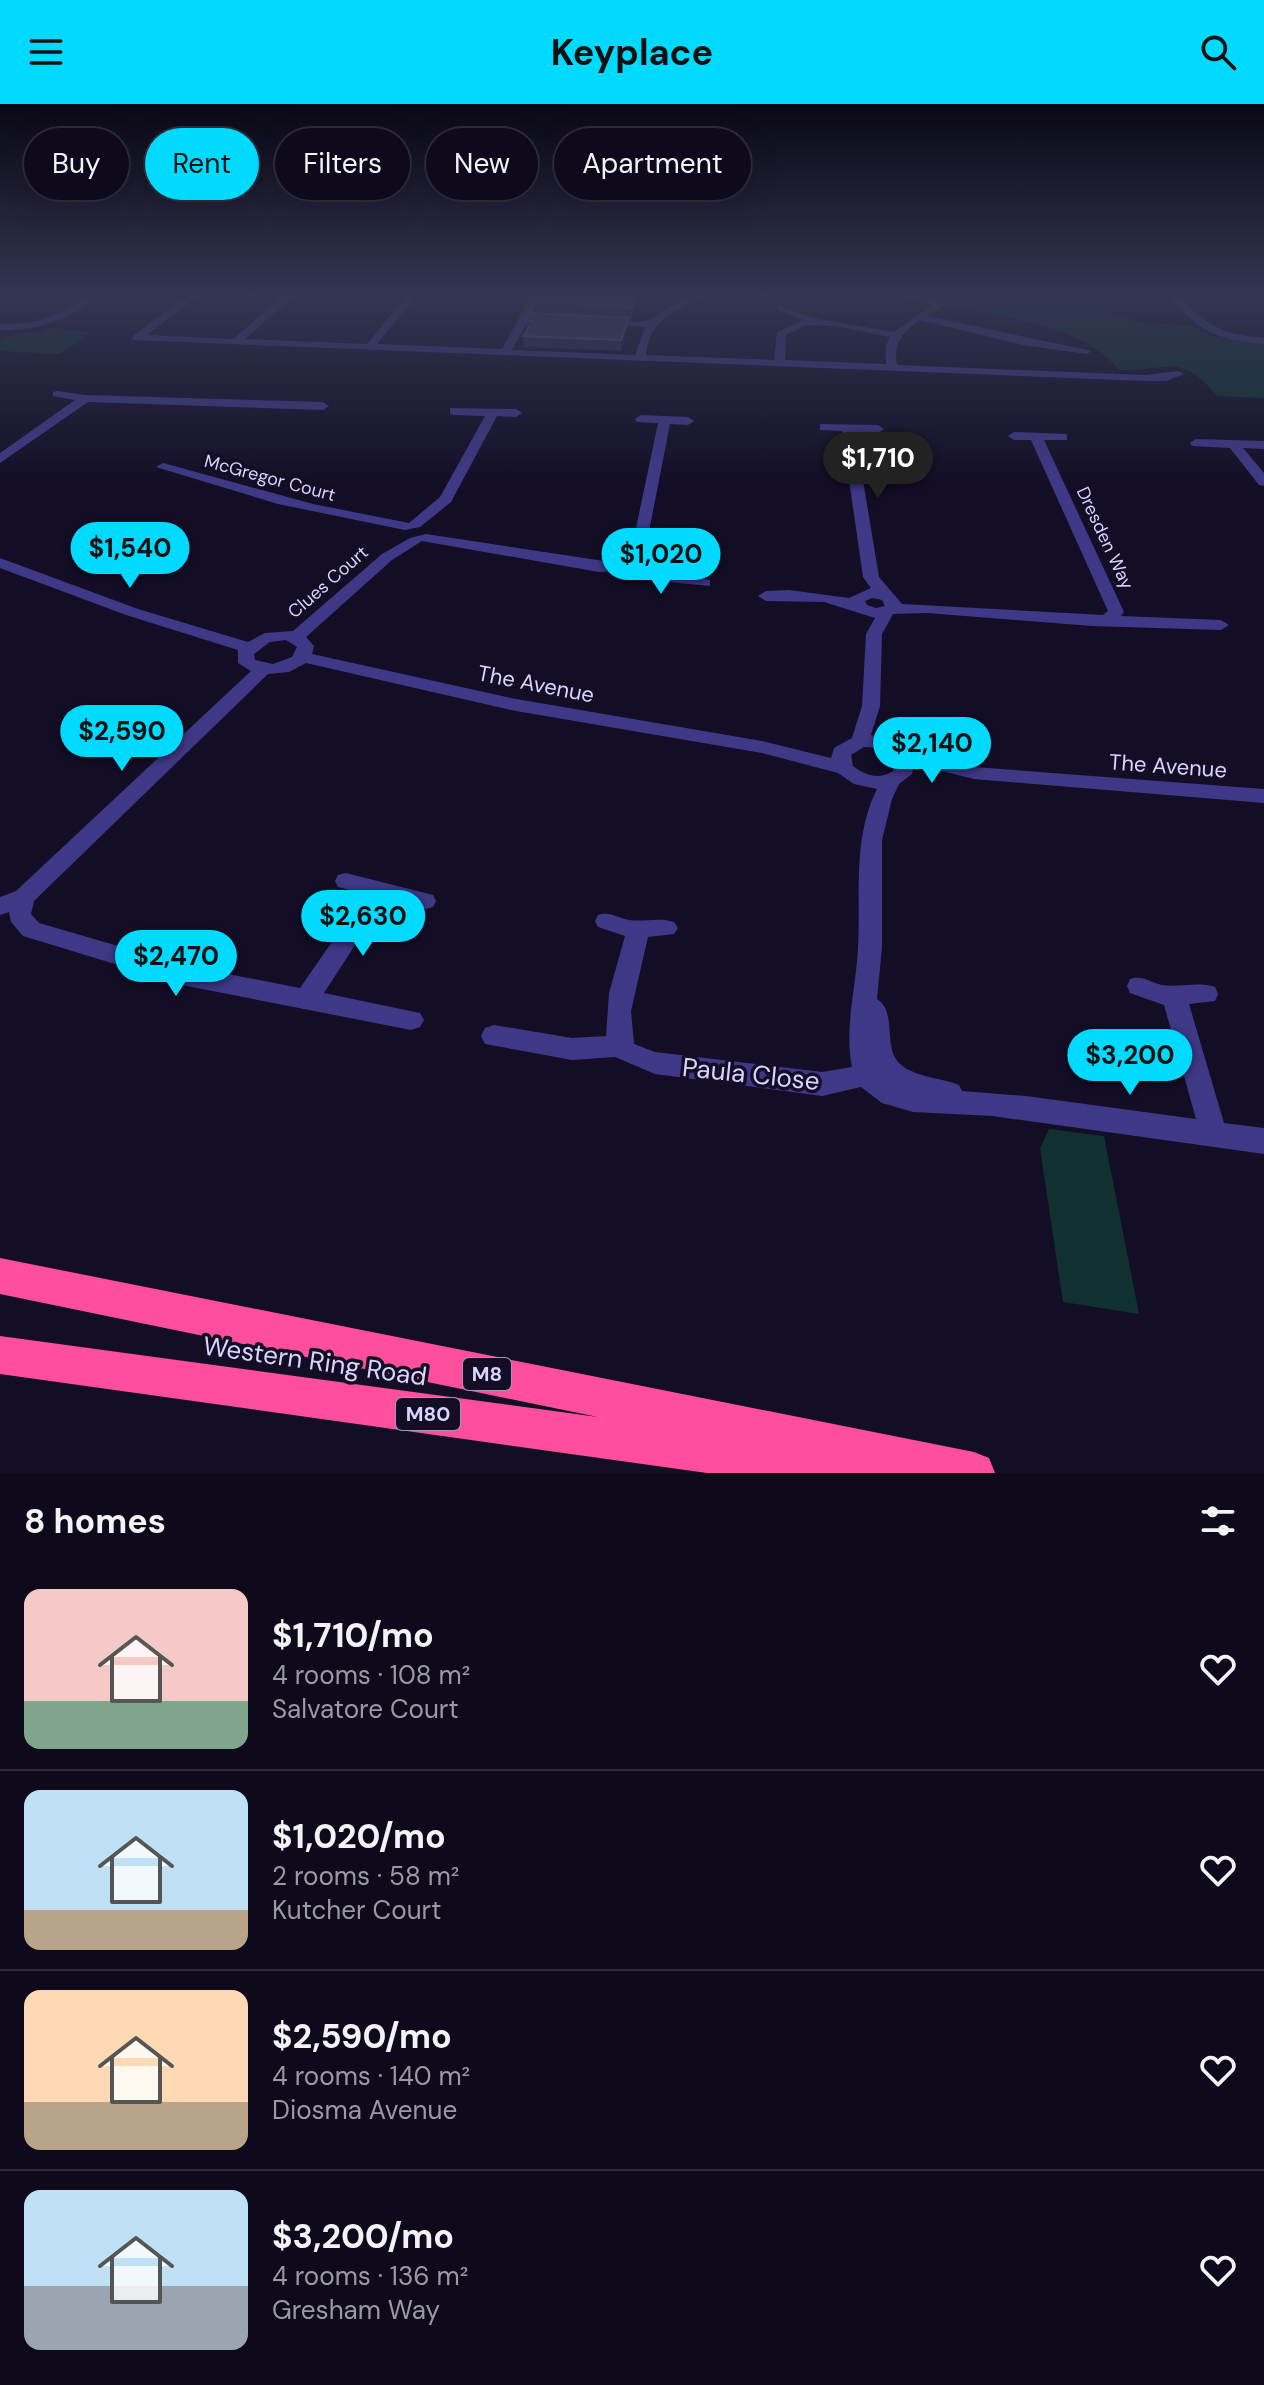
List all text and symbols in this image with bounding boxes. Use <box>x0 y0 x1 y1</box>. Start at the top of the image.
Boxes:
text: Keyplace <box>551 29 713 76</box>
icon: menu <box>24 30 68 74</box>
icon: search <box>1196 30 1240 74</box>
chip: Buy <box>24 128 129 200</box>
chip: Rent <box>145 128 259 200</box>
chip: Filters <box>275 128 410 200</box>
chip: New <box>426 128 538 200</box>
chip: Apartment <box>554 128 751 200</box>
pin: $1,710 <box>813 432 943 500</box>
text: $1,710 <box>841 441 915 475</box>
street label: McGregor Court <box>202 449 338 507</box>
street label: Dresden Way <box>1071 483 1139 593</box>
pin: $1,540 <box>65 522 195 590</box>
pin: $1,020 <box>596 528 726 596</box>
text: $1,540 <box>89 531 171 565</box>
text: $1,020 <box>620 537 702 571</box>
street label: Clues Court <box>283 540 373 624</box>
street label: The Avenue <box>475 658 597 710</box>
pin: $2,590 <box>57 705 187 773</box>
text: $2,590 <box>78 714 166 748</box>
pin: $2,140 <box>867 717 997 785</box>
text: $2,140 <box>891 726 973 760</box>
street label: The Avenue <box>1108 747 1228 785</box>
pin: $2,630 <box>298 890 428 958</box>
text: $2,630 <box>319 899 407 933</box>
pin: $2,470 <box>111 930 241 998</box>
text: $2,470 <box>133 939 219 973</box>
pin: $3,200 <box>1065 1029 1195 1097</box>
text: $3,200 <box>1085 1038 1175 1072</box>
street label: Paula Close <box>681 1050 821 1098</box>
street label: Western Ring Road <box>201 1328 429 1394</box>
road number: M8 <box>463 1358 511 1390</box>
road number: M80 <box>396 1398 460 1430</box>
text: 8 homes <box>24 1499 166 1544</box>
icon: filters <box>1196 1499 1240 1543</box>
text: $1,710/mo <box>272 1613 434 1658</box>
icon: home <box>88 1621 184 1717</box>
icon: heart <box>1196 1647 1240 1691</box>
text: 4 rooms · 108 m² <box>272 1658 470 1692</box>
text: Salvatore Court <box>272 1692 459 1726</box>
text: $1,020/mo <box>272 1814 446 1859</box>
icon: home <box>88 1822 184 1918</box>
icon: heart <box>1196 1848 1240 1892</box>
text: 2 rooms · 58 m² <box>272 1859 459 1893</box>
text: Kutcher Court <box>272 1893 441 1927</box>
text: $2,590/mo <box>272 2014 452 2059</box>
icon: home <box>88 2022 184 2118</box>
icon: heart <box>1196 2048 1240 2092</box>
text: 4 rooms · 140 m² <box>272 2059 470 2093</box>
text: Diosma Avenue <box>272 2093 457 2127</box>
text: $3,200/mo <box>272 2214 454 2259</box>
icon: home <box>88 2222 184 2318</box>
icon: heart <box>1196 2248 1240 2292</box>
text: 4 rooms · 136 m² <box>272 2259 468 2293</box>
text: Gresham Way <box>272 2293 440 2327</box>

